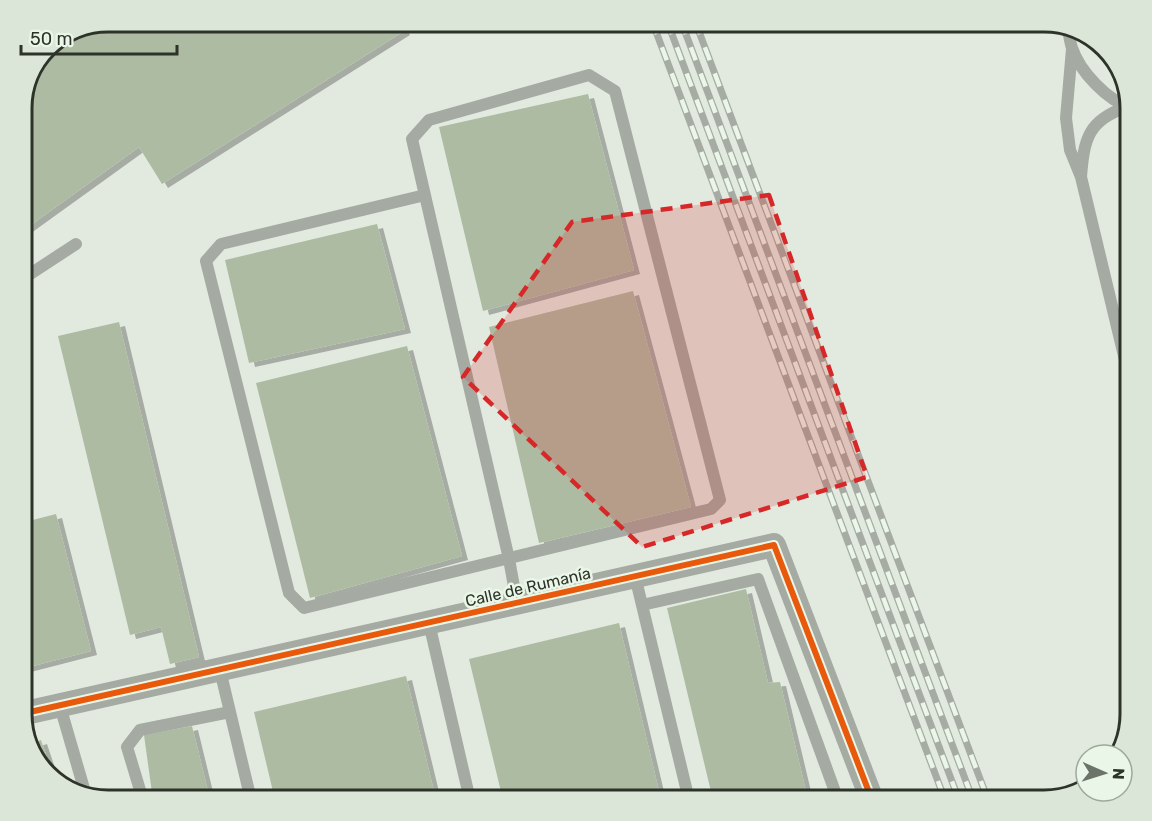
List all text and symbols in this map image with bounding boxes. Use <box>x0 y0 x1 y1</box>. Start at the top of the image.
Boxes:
scale bar <box>21 18 177 56</box>
text: 50 m <box>30 28 73 50</box>
street label: Calle de Rumanía <box>463 563 593 611</box>
north arrow <box>1074 743 1134 803</box>
text: N <box>1109 768 1128 780</box>

